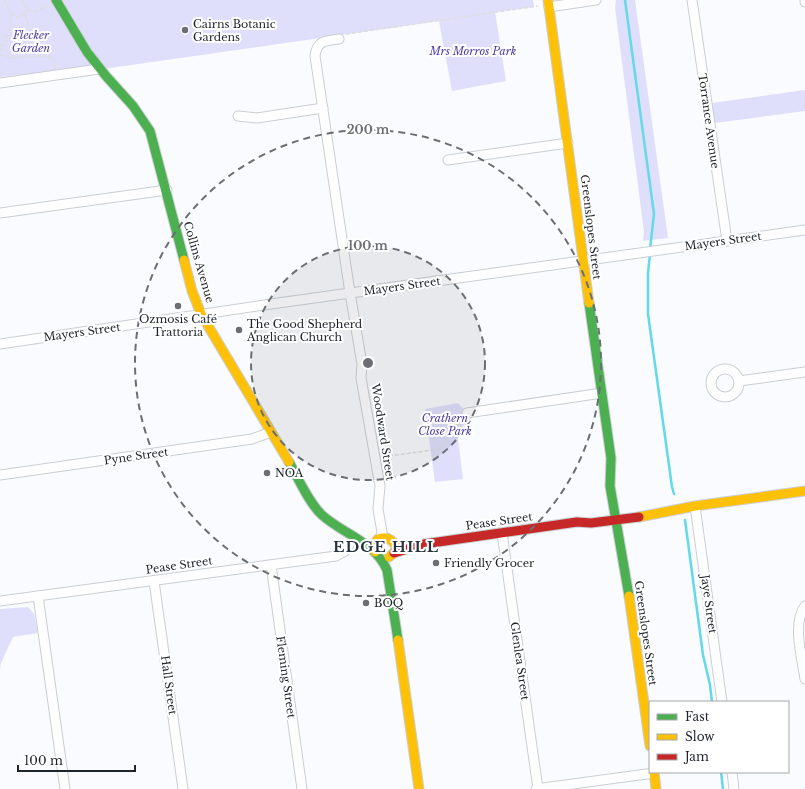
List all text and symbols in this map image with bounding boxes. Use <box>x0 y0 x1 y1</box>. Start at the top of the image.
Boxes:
place label: Cairns Botanic Gardens <box>193 17 276 44</box>
marker: Cairns Botanic Gardens <box>180 25 190 35</box>
park label: Flecker Garden <box>12 28 50 55</box>
park label: Mrs Morros Park <box>429 44 517 58</box>
street label: Torrance Avenue <box>695 73 723 169</box>
text: 200 m <box>347 122 390 137</box>
street label: Greenslopes Street <box>578 174 604 281</box>
street label: Collins Avenue <box>181 220 217 304</box>
street label: Mayers Street <box>684 229 763 253</box>
text: 100 m <box>348 238 389 253</box>
street label: Mayers Street <box>363 274 442 298</box>
marker: Ozmosis Café Trattoria <box>173 301 183 311</box>
place label: Ozmosis Café Trattoria <box>139 312 217 339</box>
place label: The Good Shepherd Anglican Church <box>246 317 363 344</box>
street label: Mayers Street <box>43 320 122 344</box>
marker: The Good Shepherd Anglican Church <box>234 325 244 335</box>
centre of rings <box>361 356 375 370</box>
street label: Woodward Street <box>368 382 398 482</box>
park label: Crathern Close Park <box>418 411 472 438</box>
street label: Pyne Street <box>103 444 170 467</box>
place label: NOA <box>275 466 304 480</box>
marker: NOA <box>262 468 272 478</box>
street label: Pease Street <box>465 509 534 533</box>
district label: EDGE HILL <box>333 537 439 556</box>
street label: Pease Street <box>145 553 214 577</box>
place label: Friendly Grocer <box>444 556 535 570</box>
marker: Friendly Grocer <box>431 558 441 568</box>
street label: Jaye Street <box>698 572 720 635</box>
street label: Greenslopes Street <box>632 580 660 687</box>
place label: BOQ <box>374 596 404 610</box>
marker: BOQ <box>361 598 371 608</box>
street label: Glenlea Street <box>508 621 533 702</box>
street label: Fleming Street <box>273 635 299 720</box>
street label: Hall Street <box>158 654 180 716</box>
legend <box>649 701 789 773</box>
text: Fast <box>685 709 710 724</box>
text: Slow <box>685 729 715 744</box>
scale bar <box>18 747 135 773</box>
text: Jam <box>683 749 709 764</box>
text: 100 m <box>24 753 63 768</box>

